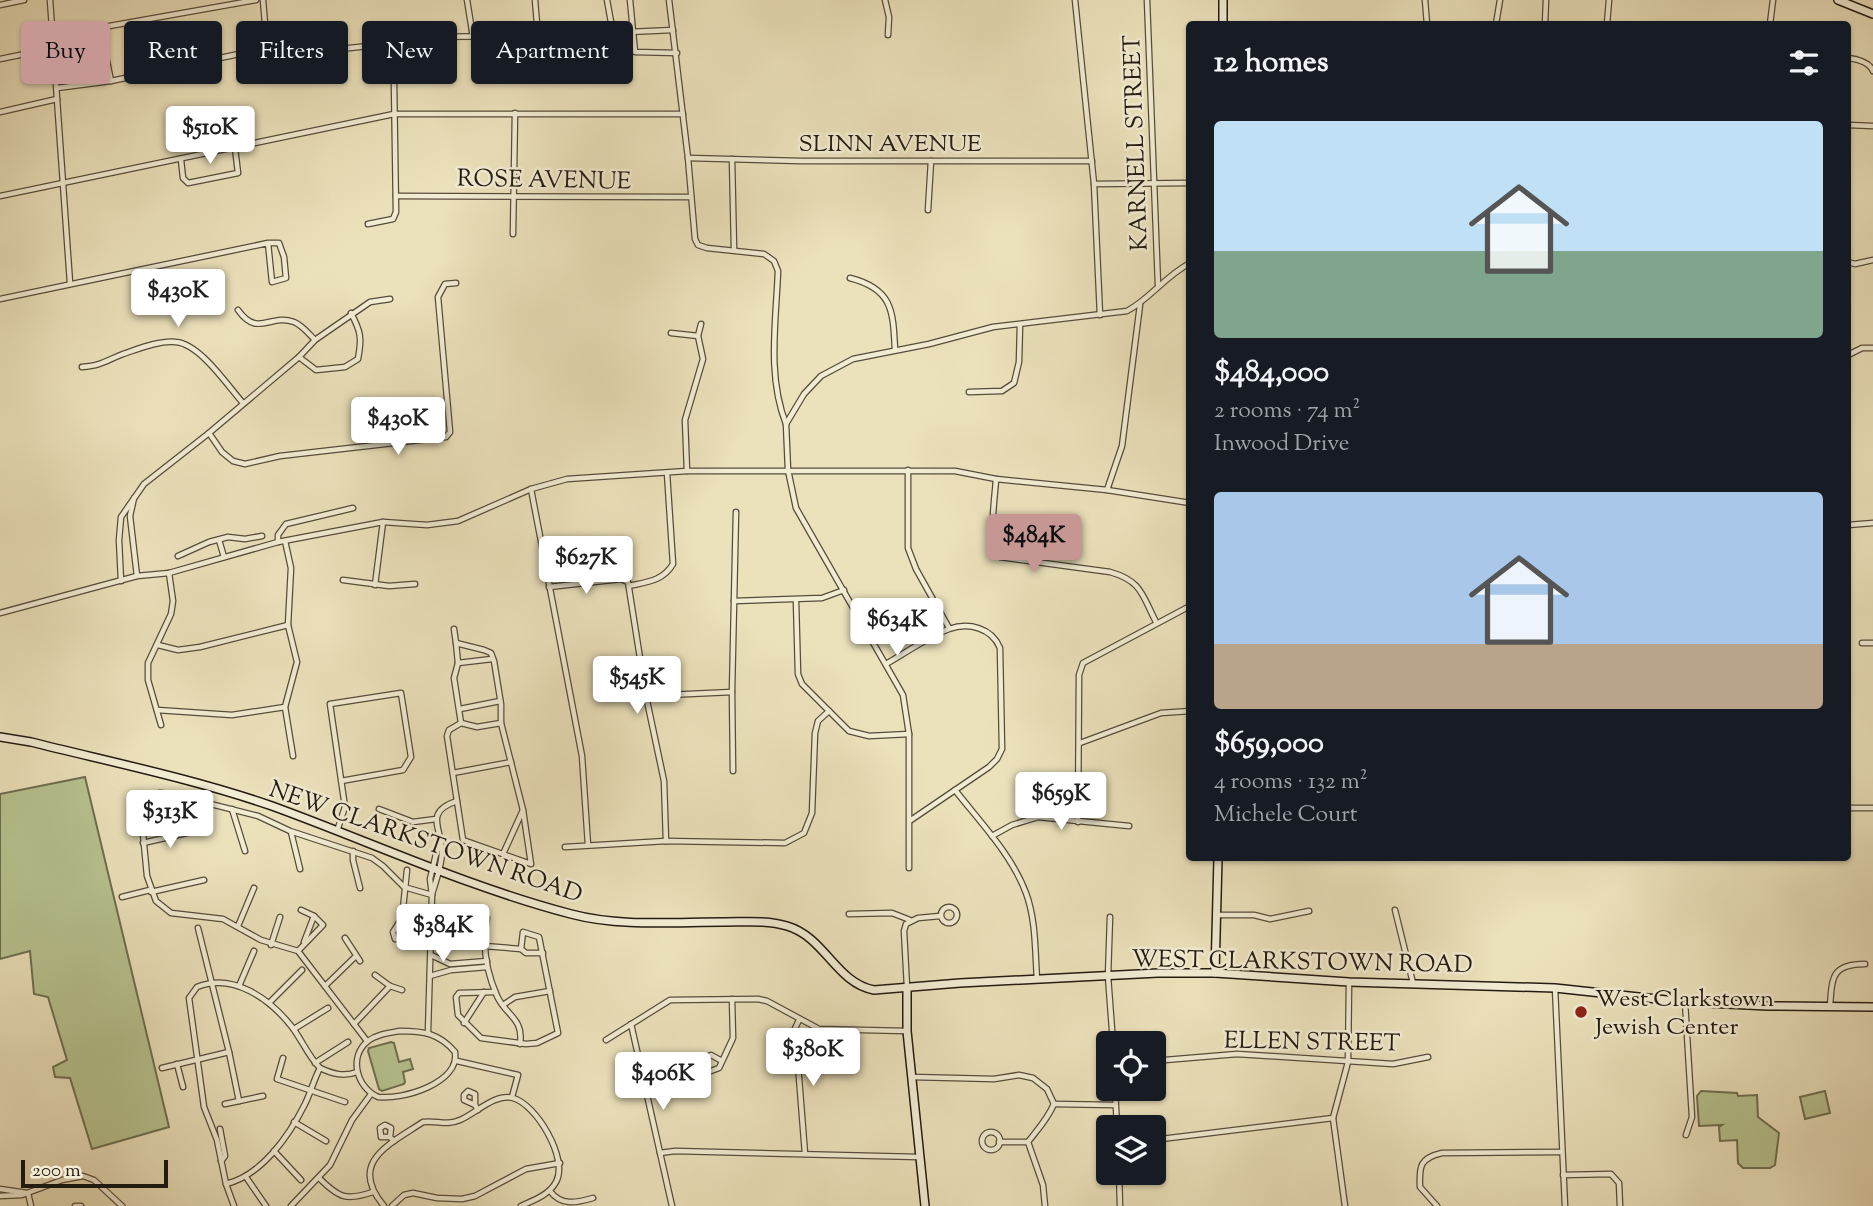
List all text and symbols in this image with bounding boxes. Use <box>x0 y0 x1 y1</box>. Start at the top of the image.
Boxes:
chip: Buy <box>21 21 110 84</box>
chip: Rent <box>124 21 222 84</box>
chip: Filters <box>236 21 348 84</box>
chip: New <box>362 21 457 84</box>
chip: Apartment <box>471 21 633 84</box>
street label: KARNELL STREET <box>1116 34 1158 251</box>
text: 12 homes <box>1214 42 1329 85</box>
icon: filters <box>1785 44 1823 82</box>
pin: $510K <box>161 106 259 166</box>
text: $510K <box>182 112 238 145</box>
street label: SLINN AVENUE <box>798 128 982 162</box>
street label: ROSE AVENUE <box>457 162 632 200</box>
icon: home <box>1456 166 1582 292</box>
pin: $430K <box>129 270 227 329</box>
text: $430K <box>147 275 209 308</box>
text: $484,000 <box>1214 352 1329 395</box>
text: 2 rooms · 74 m² <box>1214 395 1360 428</box>
pin: $430K <box>349 398 447 457</box>
text: $430K <box>367 403 429 436</box>
text: Inwood Drive <box>1214 428 1349 461</box>
pin: $484K <box>985 514 1083 574</box>
text: $484K <box>1002 520 1066 553</box>
pin: $627K <box>537 536 635 596</box>
icon: home <box>1456 537 1582 663</box>
text: $627K <box>555 542 617 575</box>
pin: $634K <box>848 598 946 658</box>
text: $634K <box>866 604 928 637</box>
pin: $545K <box>588 656 686 716</box>
text: $545K <box>609 662 665 695</box>
text: $659,000 <box>1214 723 1324 766</box>
text: 4 rooms · 132 m² <box>1214 766 1367 799</box>
pin: $659K <box>1012 772 1110 832</box>
street label: NEW CLARKSTOWN ROAD <box>264 773 587 913</box>
text: $659K <box>1031 778 1091 811</box>
pin: $313K <box>121 790 219 850</box>
text: $313K <box>142 796 198 829</box>
text: Michele Court <box>1214 799 1358 832</box>
pin: $384K <box>394 904 492 964</box>
text: $384K <box>412 910 474 943</box>
street label: WEST CLARKSTOWN ROAD <box>1131 943 1473 983</box>
place label: West Clarkstown Jewish Center <box>1593 983 1774 1045</box>
marker: West Clarkstown Jewish Center <box>1573 1004 1589 1020</box>
street label: ELLEN STREET <box>1223 1024 1401 1062</box>
pin: $380K <box>764 1028 862 1088</box>
map controls <box>1096 1031 1166 1185</box>
button: locate <box>1096 1031 1166 1101</box>
text: $380K <box>782 1034 844 1067</box>
pin: $406K <box>614 1052 712 1112</box>
text: $406K <box>631 1058 695 1091</box>
button: layers <box>1096 1115 1166 1185</box>
scale bar <box>21 1157 168 1189</box>
text: 200 m <box>32 1158 81 1185</box>

